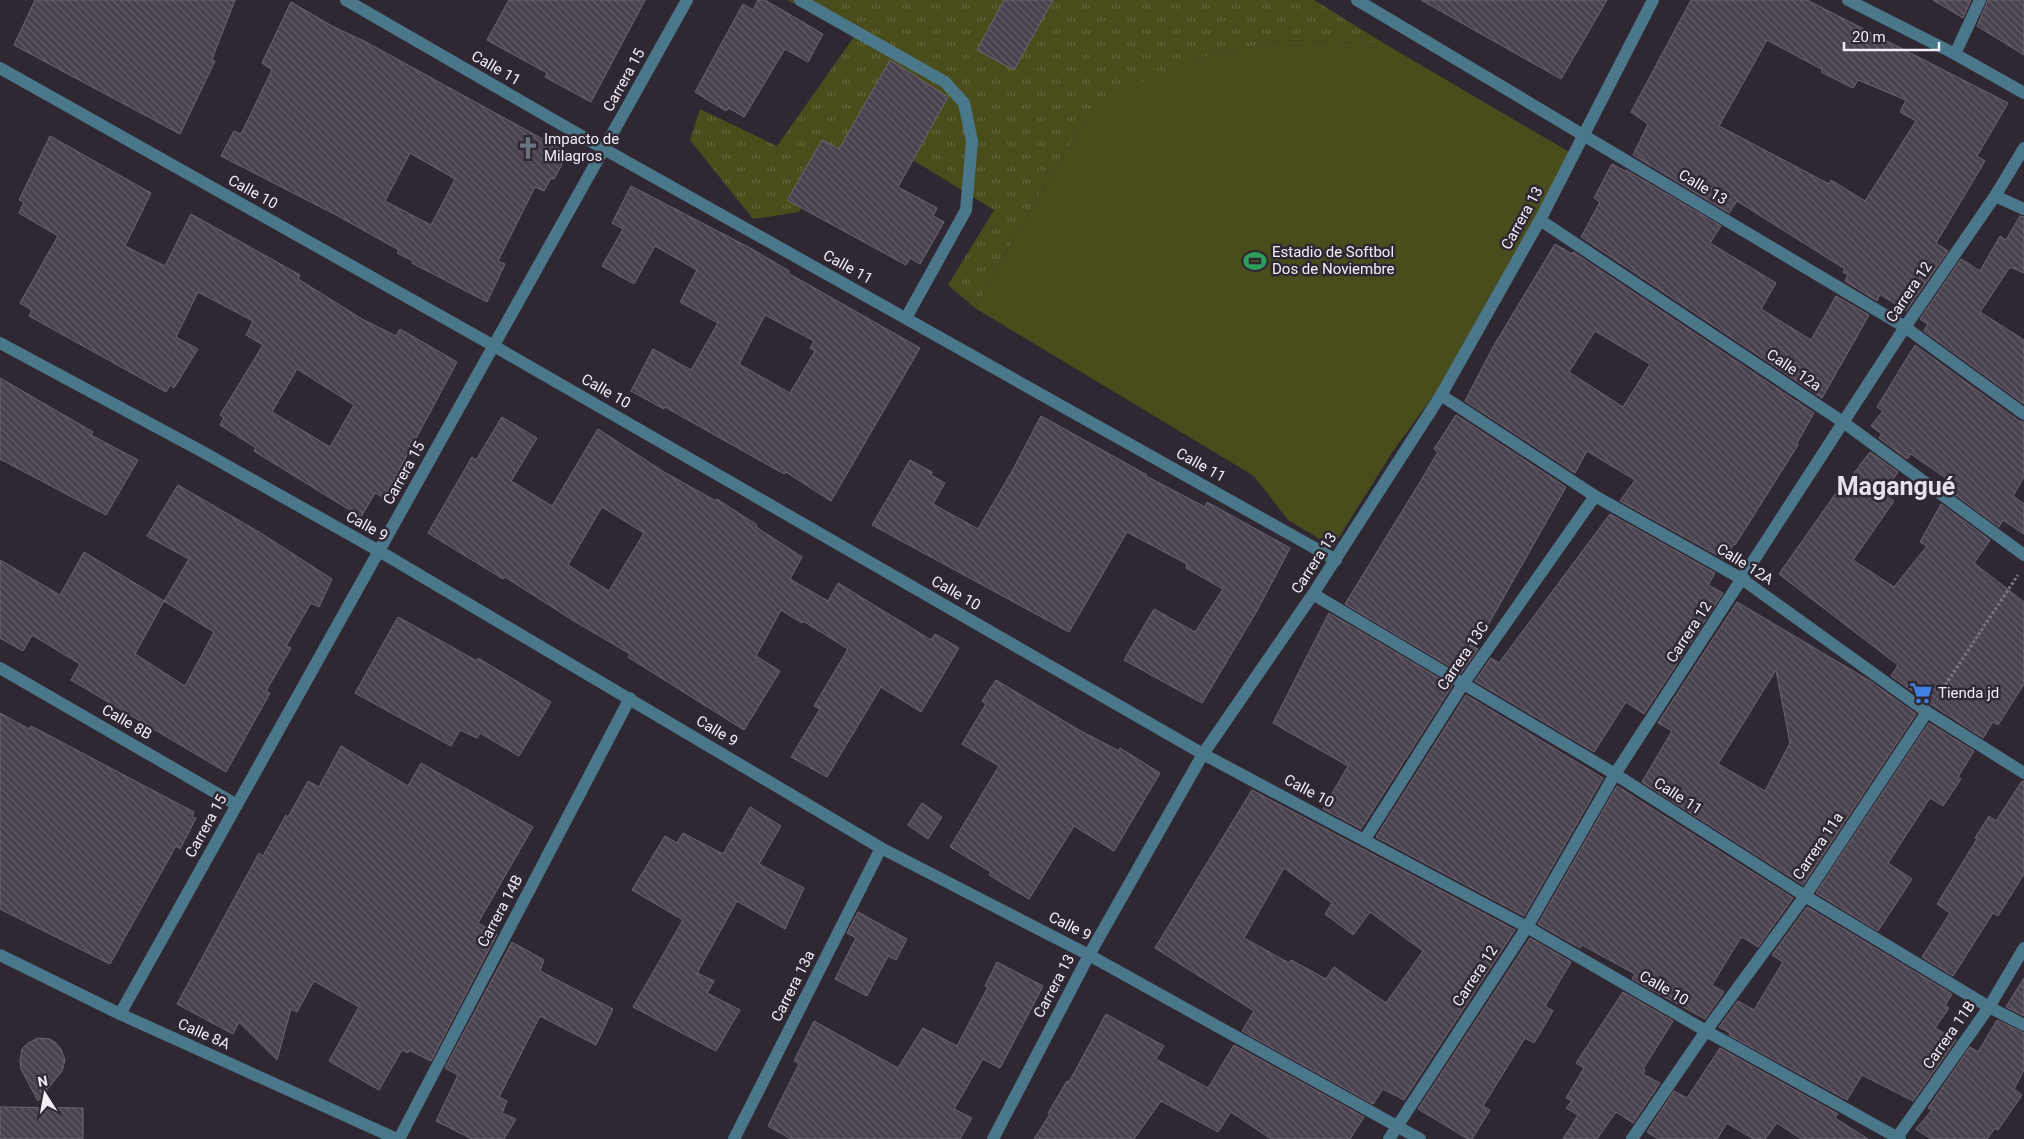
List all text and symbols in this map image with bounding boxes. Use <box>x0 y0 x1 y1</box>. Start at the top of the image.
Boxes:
scale bar <box>1844 20 1939 52</box>
text: 20 m <box>1852 28 1886 46</box>
street label: Carrera 15 <box>599 45 649 115</box>
street label: Calle 11 <box>468 47 524 89</box>
place label: Impacto de Milagros <box>544 130 619 165</box>
church icon: Impacto de Milagros <box>515 135 541 161</box>
street label: Calle 13 <box>1675 165 1731 209</box>
street label: Calle 10 <box>225 171 281 213</box>
street label: Carrera 13 <box>1497 183 1547 253</box>
place label: Estadio de Softbol Dos de Noviembre <box>1272 243 1395 278</box>
street label: Calle 11 <box>820 246 876 288</box>
sports icon: Estadio de Softbol Dos de Noviembre <box>1242 248 1268 274</box>
street label: Carrera 12 <box>1882 258 1936 326</box>
street label: Calle 12a <box>1763 345 1825 395</box>
street label: Calle 10 <box>578 370 634 412</box>
street label: Carrera 15 <box>379 438 429 508</box>
street label: Calle 11 <box>1173 444 1229 486</box>
district label: Magangué <box>1837 472 1955 501</box>
street label: Calle 9 <box>343 507 391 545</box>
street label: Carrera 13 <box>1288 529 1340 597</box>
street label: Calle 12A <box>1713 540 1777 589</box>
street label: Calle 10 <box>928 572 984 614</box>
street label: Carrera 12 <box>1663 598 1715 666</box>
street label: Carrera 13C <box>1433 618 1493 694</box>
supermarket icon: Tienda jd <box>1908 680 1934 706</box>
place label: Tienda jd <box>1938 684 1999 702</box>
street label: Calle 8B <box>99 701 155 743</box>
street label: Calle 9 <box>693 712 741 750</box>
street label: Calle 10 <box>1281 770 1337 812</box>
street label: Calle 11 <box>1651 774 1705 818</box>
street label: Carrera 15 <box>181 791 231 861</box>
street label: Carrera 11a <box>1789 809 1847 883</box>
street label: Carrera 14B <box>474 872 526 950</box>
street label: Calle 9 <box>1046 908 1094 944</box>
street label: Carrera 12 <box>1449 942 1501 1010</box>
street label: Carrera 13a <box>767 947 819 1025</box>
street label: Carrera 13 <box>1030 951 1078 1021</box>
street label: Calle 10 <box>1636 967 1692 1009</box>
street label: Carrera 11B <box>1919 998 1979 1072</box>
street label: Calle 8A <box>175 1015 233 1054</box>
north arrow <box>20 1069 70 1119</box>
text: N <box>36 1072 49 1090</box>

